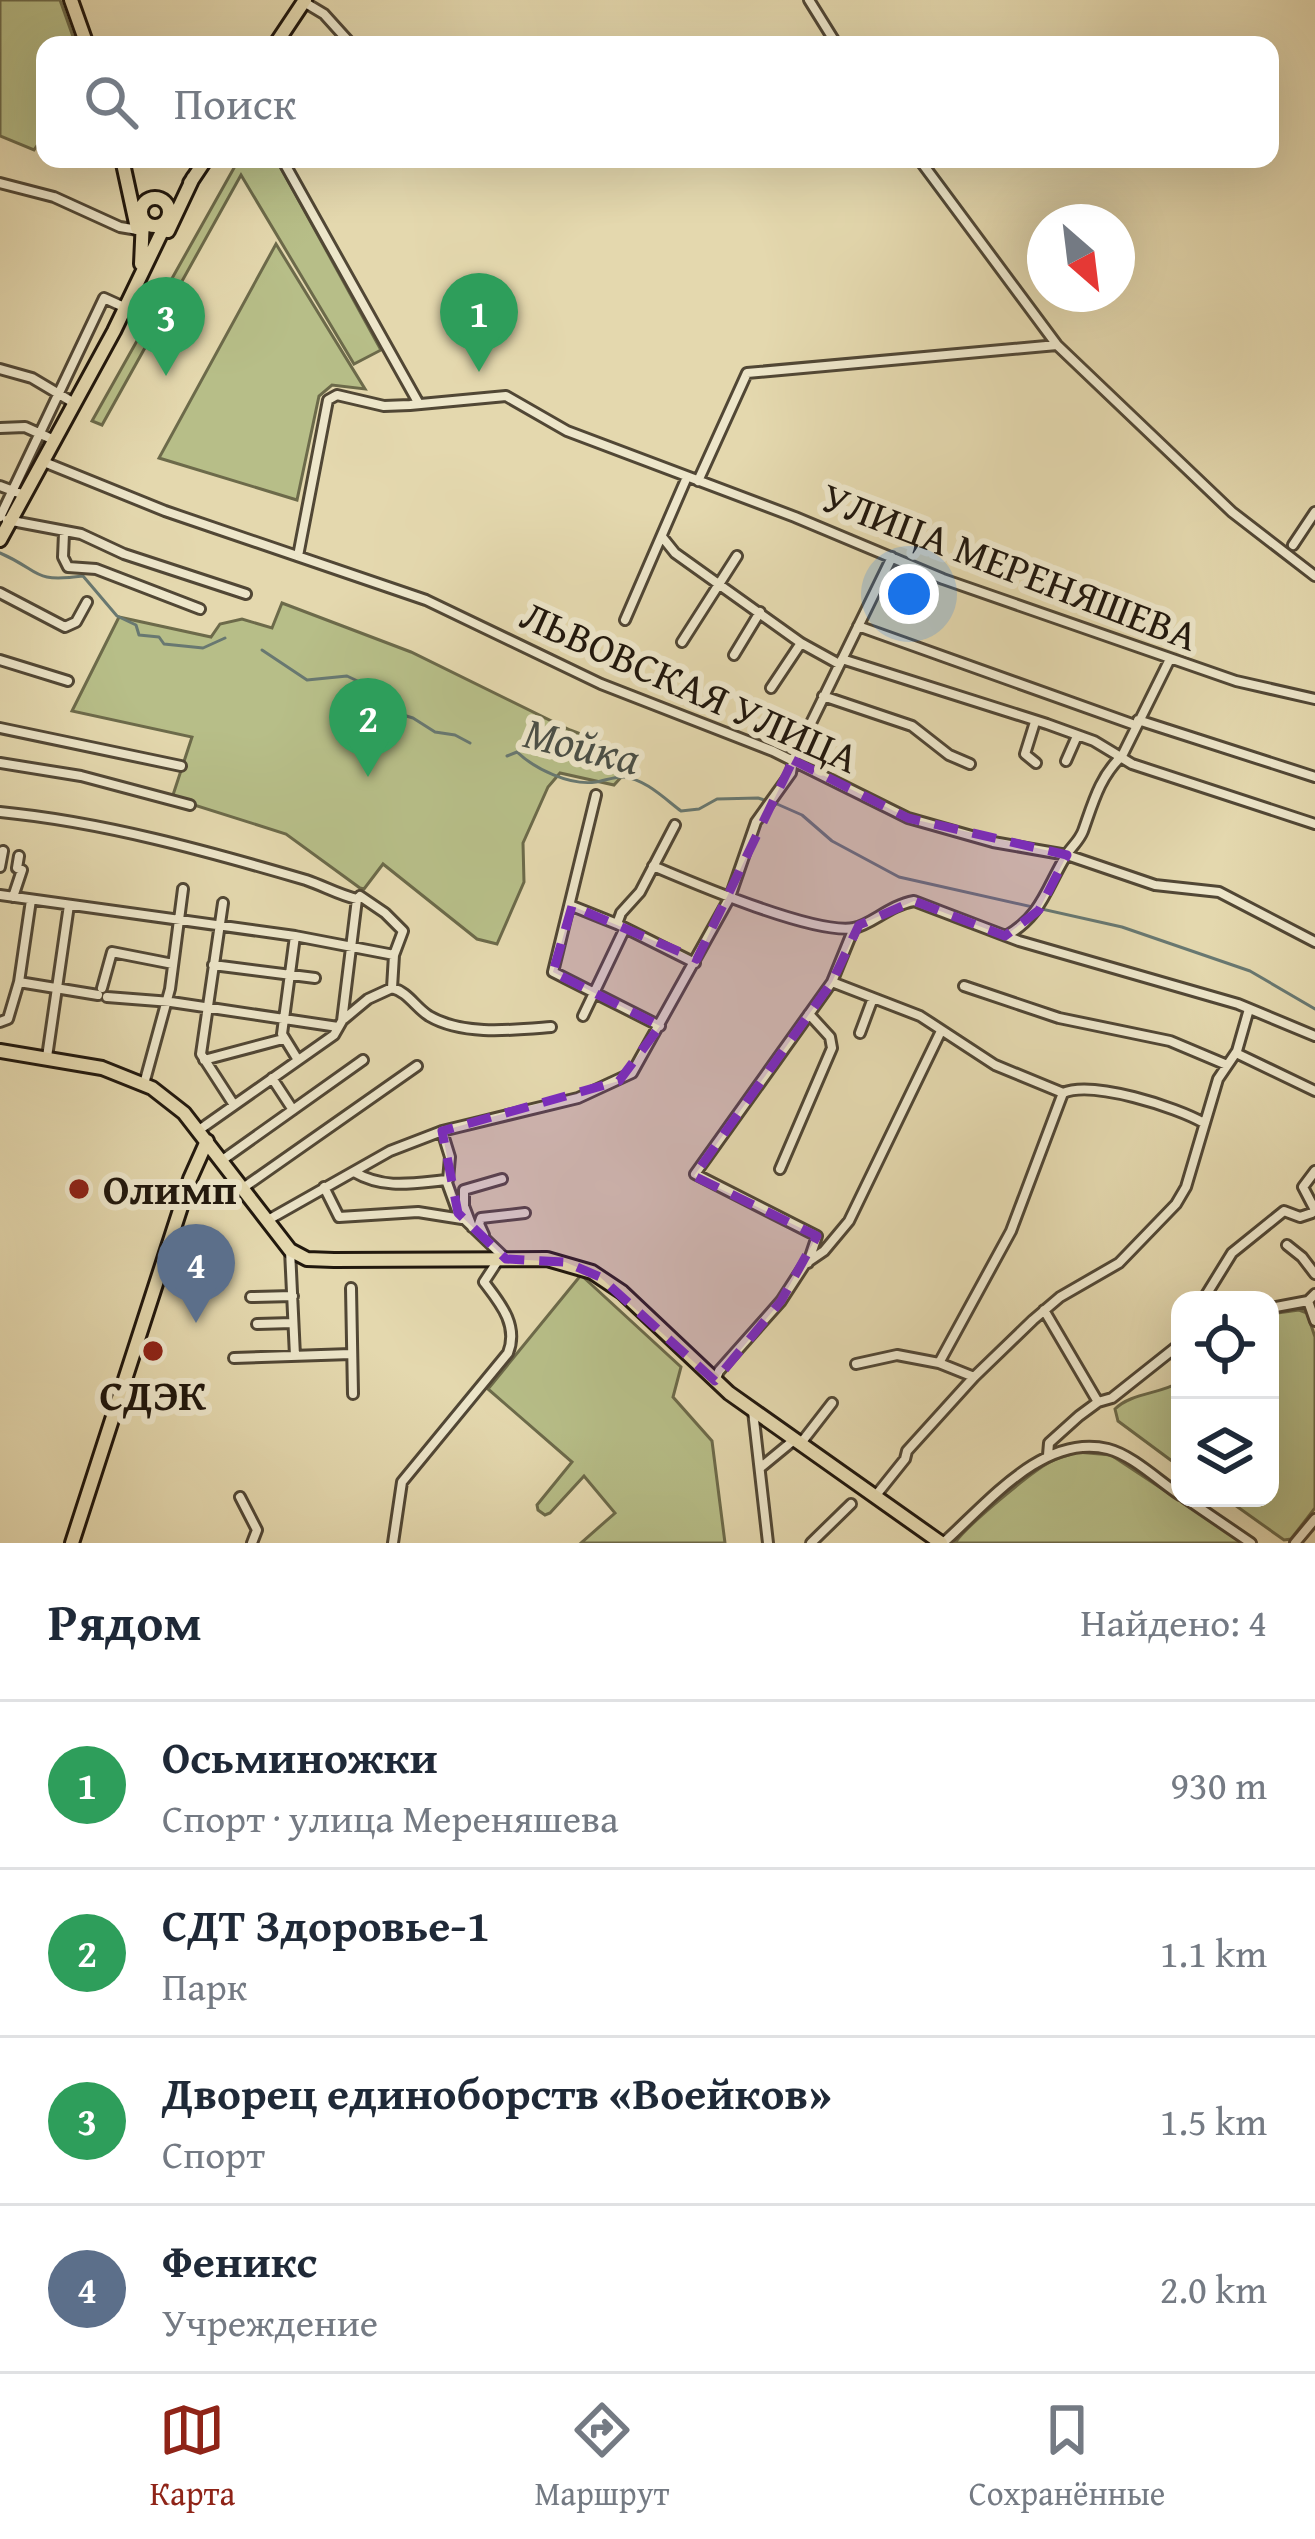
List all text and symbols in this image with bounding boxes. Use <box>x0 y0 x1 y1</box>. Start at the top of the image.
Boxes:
search box <box>36 36 1279 168</box>
icon: search <box>78 69 144 135</box>
text: Поиск <box>174 70 296 135</box>
north arrow <box>1027 204 1135 312</box>
pin: 1 <box>440 273 518 372</box>
pin: 3 <box>127 277 205 376</box>
street label: УЛИЦА МЕРЕНЯШЕВА <box>813 466 1208 666</box>
your location <box>879 564 939 624</box>
street label: ЛЬВОВСКАЯ УЛИЦА <box>511 584 869 788</box>
pin: 2 <box>329 678 407 777</box>
water label: Мойка <box>517 699 647 790</box>
place label: Олимп <box>103 1158 237 1219</box>
marker: Олимп <box>66 1176 92 1202</box>
pin: 4 <box>157 1224 235 1323</box>
map controls <box>1171 1291 1279 1507</box>
button: locate <box>1171 1291 1279 1399</box>
marker: СДЭК <box>140 1338 166 1364</box>
place label: СДЭК <box>100 1364 206 1425</box>
button: layers <box>1171 1399 1279 1507</box>
text: Рядом <box>48 1584 202 1659</box>
text: Найдено: 4 <box>1080 1593 1267 1650</box>
text: Осьминожки <box>162 1724 438 1789</box>
text: 1 <box>77 1756 97 1813</box>
text: 930 m <box>1170 1756 1267 1813</box>
text: Спорт · улица Мереняшева <box>162 1789 619 1846</box>
text: СДТ Здоровье-1 <box>162 1892 490 1957</box>
text: 2 <box>77 1924 97 1981</box>
text: 1.1 km <box>1160 1924 1267 1981</box>
text: Парк <box>162 1957 247 2014</box>
text: Дворец единоборств «Воейков» <box>162 2060 832 2125</box>
text: 3 <box>77 2092 97 2149</box>
text: 1.5 km <box>1160 2092 1267 2149</box>
text: Спорт <box>162 2125 265 2182</box>
text: Феникс <box>162 2228 317 2293</box>
text: 4 <box>77 2260 97 2317</box>
text: 2.0 km <box>1160 2260 1267 2317</box>
text: Учреждение <box>162 2293 378 2350</box>
tab: Карта <box>150 2397 235 2517</box>
tab: Маршрут <box>534 2397 669 2517</box>
tab: Сохранённые <box>969 2397 1165 2517</box>

